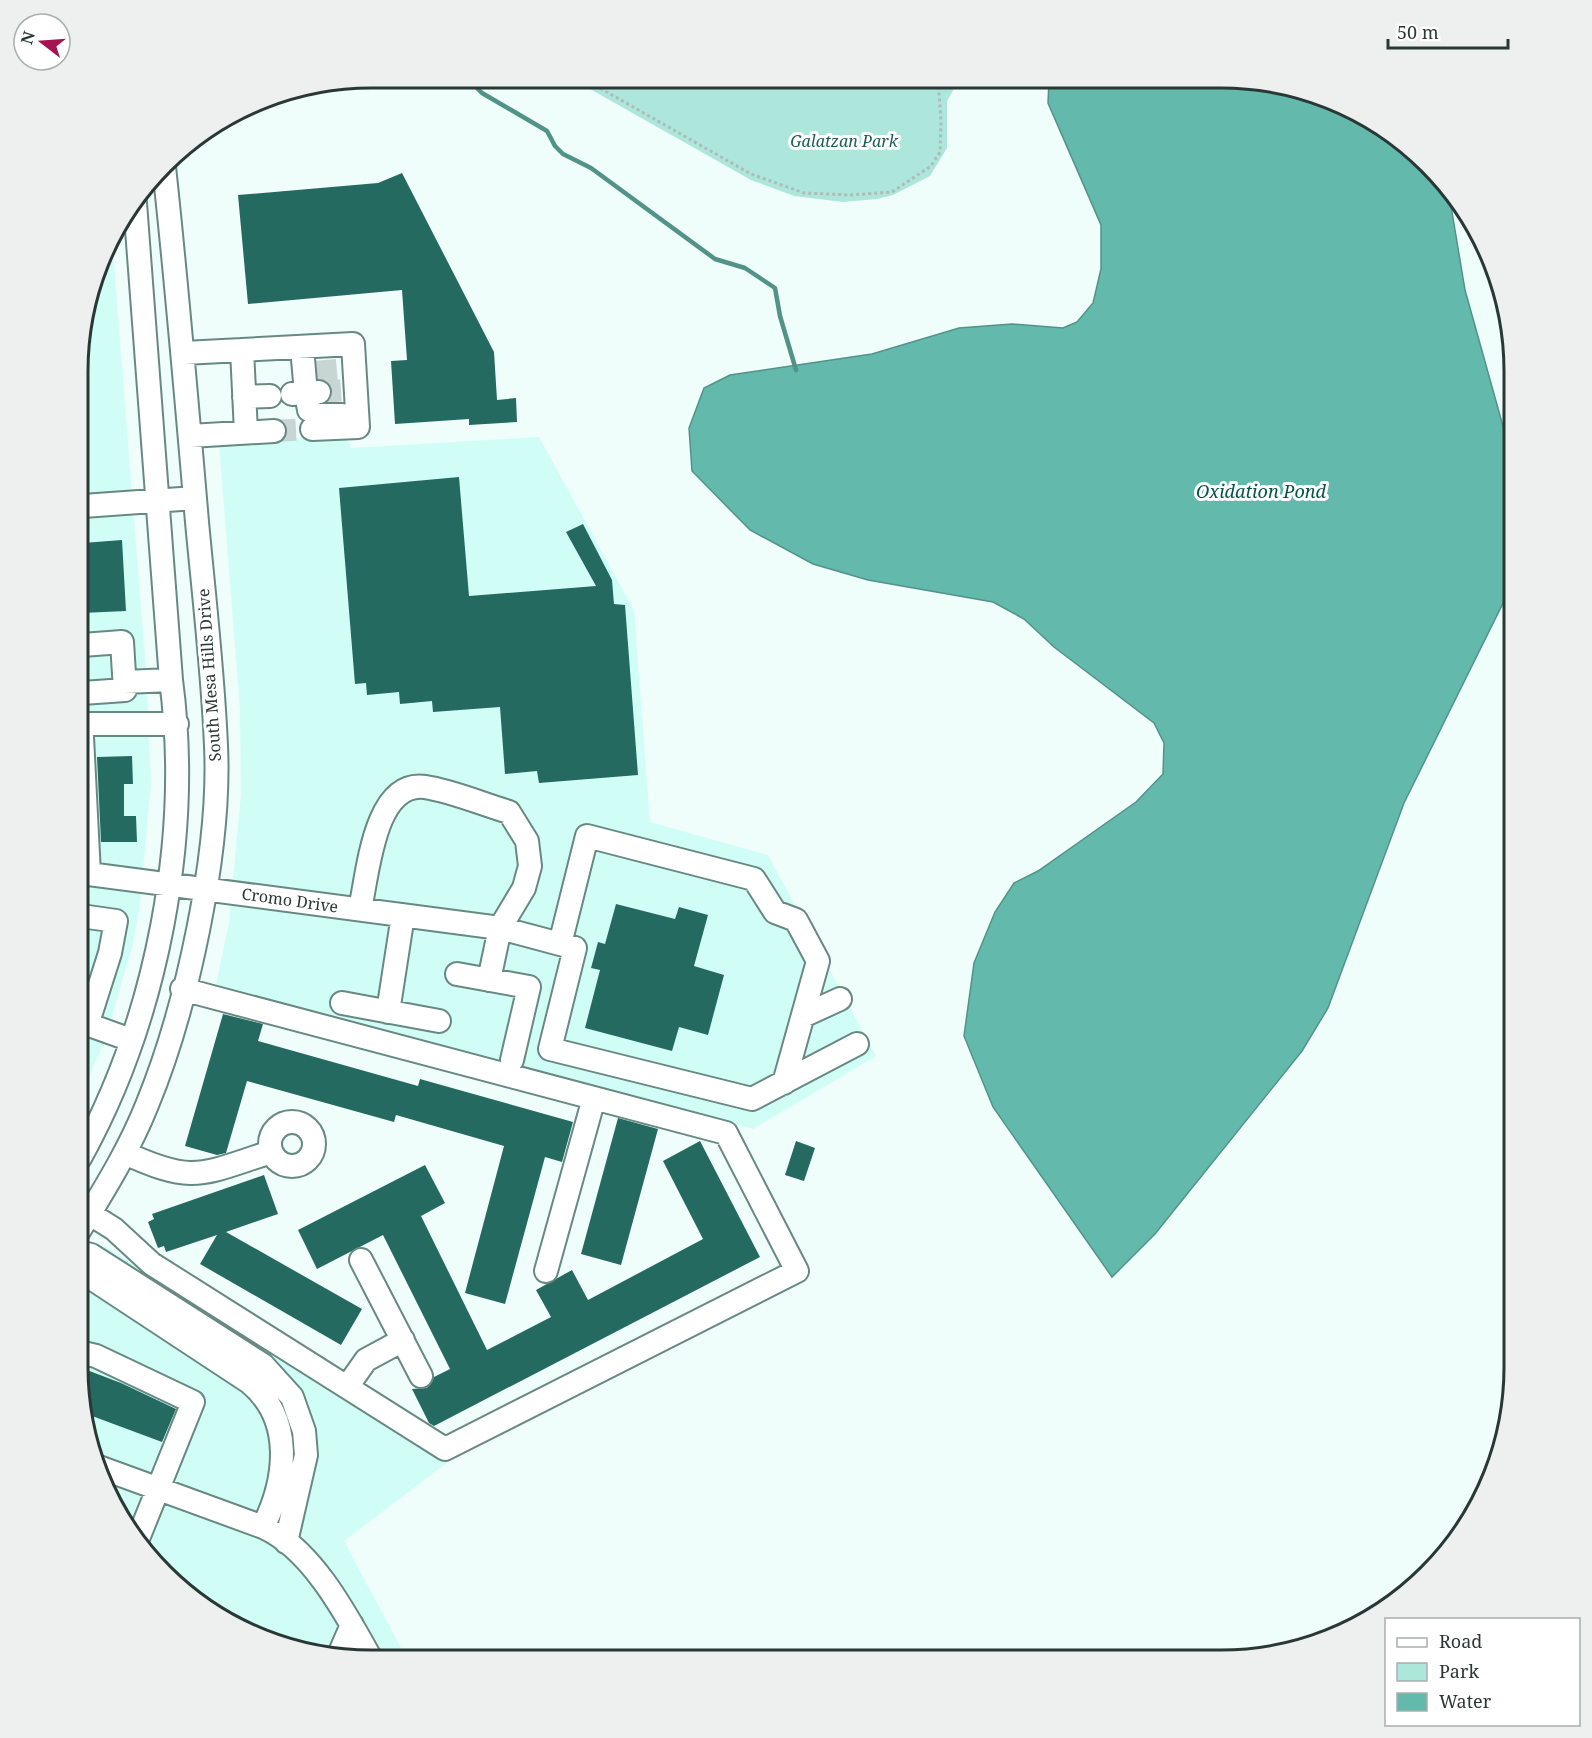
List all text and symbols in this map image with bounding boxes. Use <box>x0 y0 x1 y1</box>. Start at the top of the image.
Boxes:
north arrow <box>12 12 72 72</box>
scale bar <box>1388 12 1508 50</box>
text: 50 m <box>1397 20 1439 44</box>
text: N <box>15 28 40 47</box>
park label: Galatzan Park <box>790 130 899 152</box>
water label: Oxidation Pond <box>1196 479 1327 503</box>
street label: South Mesa Hills Drive <box>192 588 226 762</box>
street label: Cromo Drive <box>240 882 340 918</box>
legend <box>1385 1618 1580 1726</box>
text: Road <box>1439 1629 1482 1653</box>
text: Park <box>1439 1659 1479 1683</box>
text: Water <box>1439 1689 1492 1713</box>

